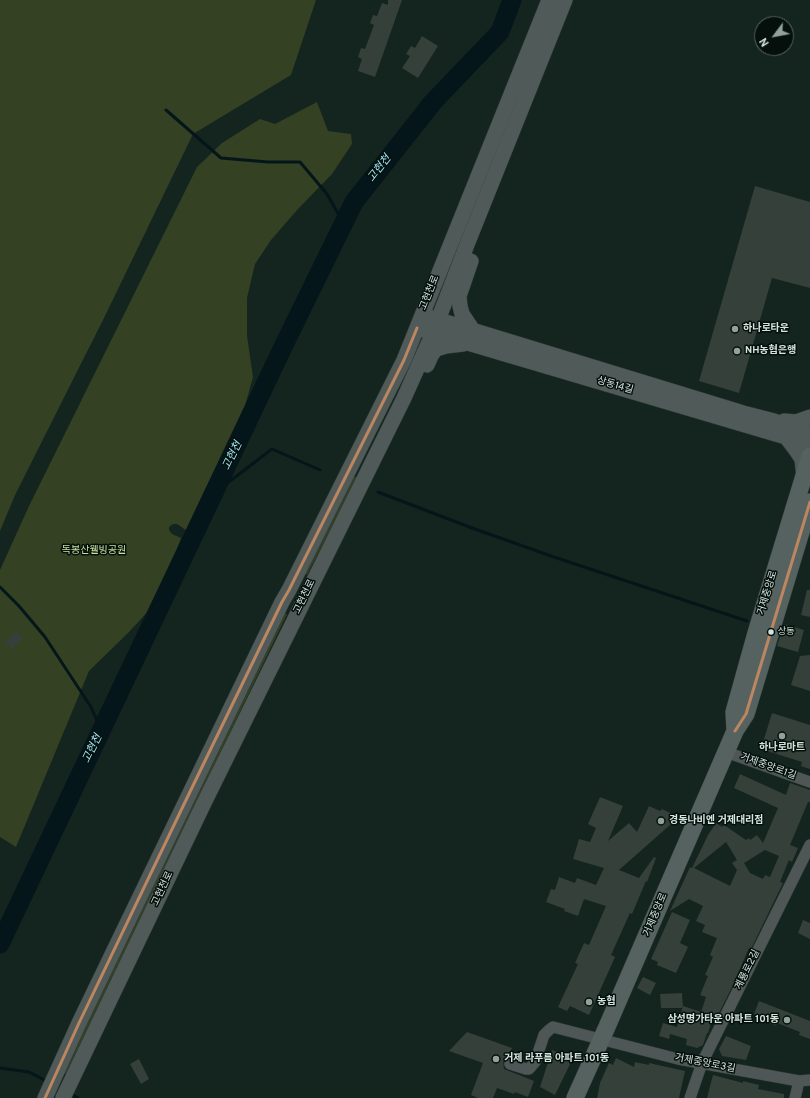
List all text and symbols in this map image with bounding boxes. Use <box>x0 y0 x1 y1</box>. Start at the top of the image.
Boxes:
north arrow <box>754 16 794 56</box>
text: N <box>757 35 773 49</box>
water label: 고현천 <box>365 153 395 185</box>
street label: 고현천로 <box>418 274 442 312</box>
place label: 하나로타운 <box>743 323 789 335</box>
marker: 하나로타운 <box>730 324 740 334</box>
place label: NH농협은행 <box>745 345 796 357</box>
marker: NH농협은행 <box>732 346 742 356</box>
street label: 상동14길 <box>595 375 635 397</box>
water label: 고현천 <box>220 439 246 473</box>
park label: 독봉산웰빙공원 <box>62 545 126 557</box>
street label: 거제중앙로 <box>756 569 780 617</box>
street label: 고현천로 <box>292 578 318 616</box>
marker: 상동 <box>766 627 776 637</box>
place label: 상동 <box>778 627 795 637</box>
marker: 하나로마트 <box>777 731 787 741</box>
water label: 고현천 <box>80 732 106 766</box>
place label: 하나로마트 <box>759 742 805 754</box>
street label: 거제중앙로1길 <box>738 751 798 783</box>
place label: 경동나비엔 거제대리점 <box>669 815 763 827</box>
marker: 경동나비엔 거제대리점 <box>656 816 666 826</box>
street label: 고현천로 <box>150 870 176 908</box>
street label: 거제중앙로 <box>641 891 671 939</box>
street label: 계룡로2길 <box>733 948 763 992</box>
place label: 농협 <box>597 996 615 1008</box>
marker: 농협 <box>584 997 594 1007</box>
place label: 삼성명가타운 아파트 101동 <box>667 1014 779 1026</box>
marker: 삼성명가타운 아파트 101동 <box>782 1015 792 1025</box>
street label: 거제중앙로3길 <box>674 1052 736 1076</box>
place label: 거제 라푸름 아파트 101동 <box>504 1053 609 1065</box>
marker: 거제 라푸름 아파트 101동 <box>491 1054 501 1064</box>

